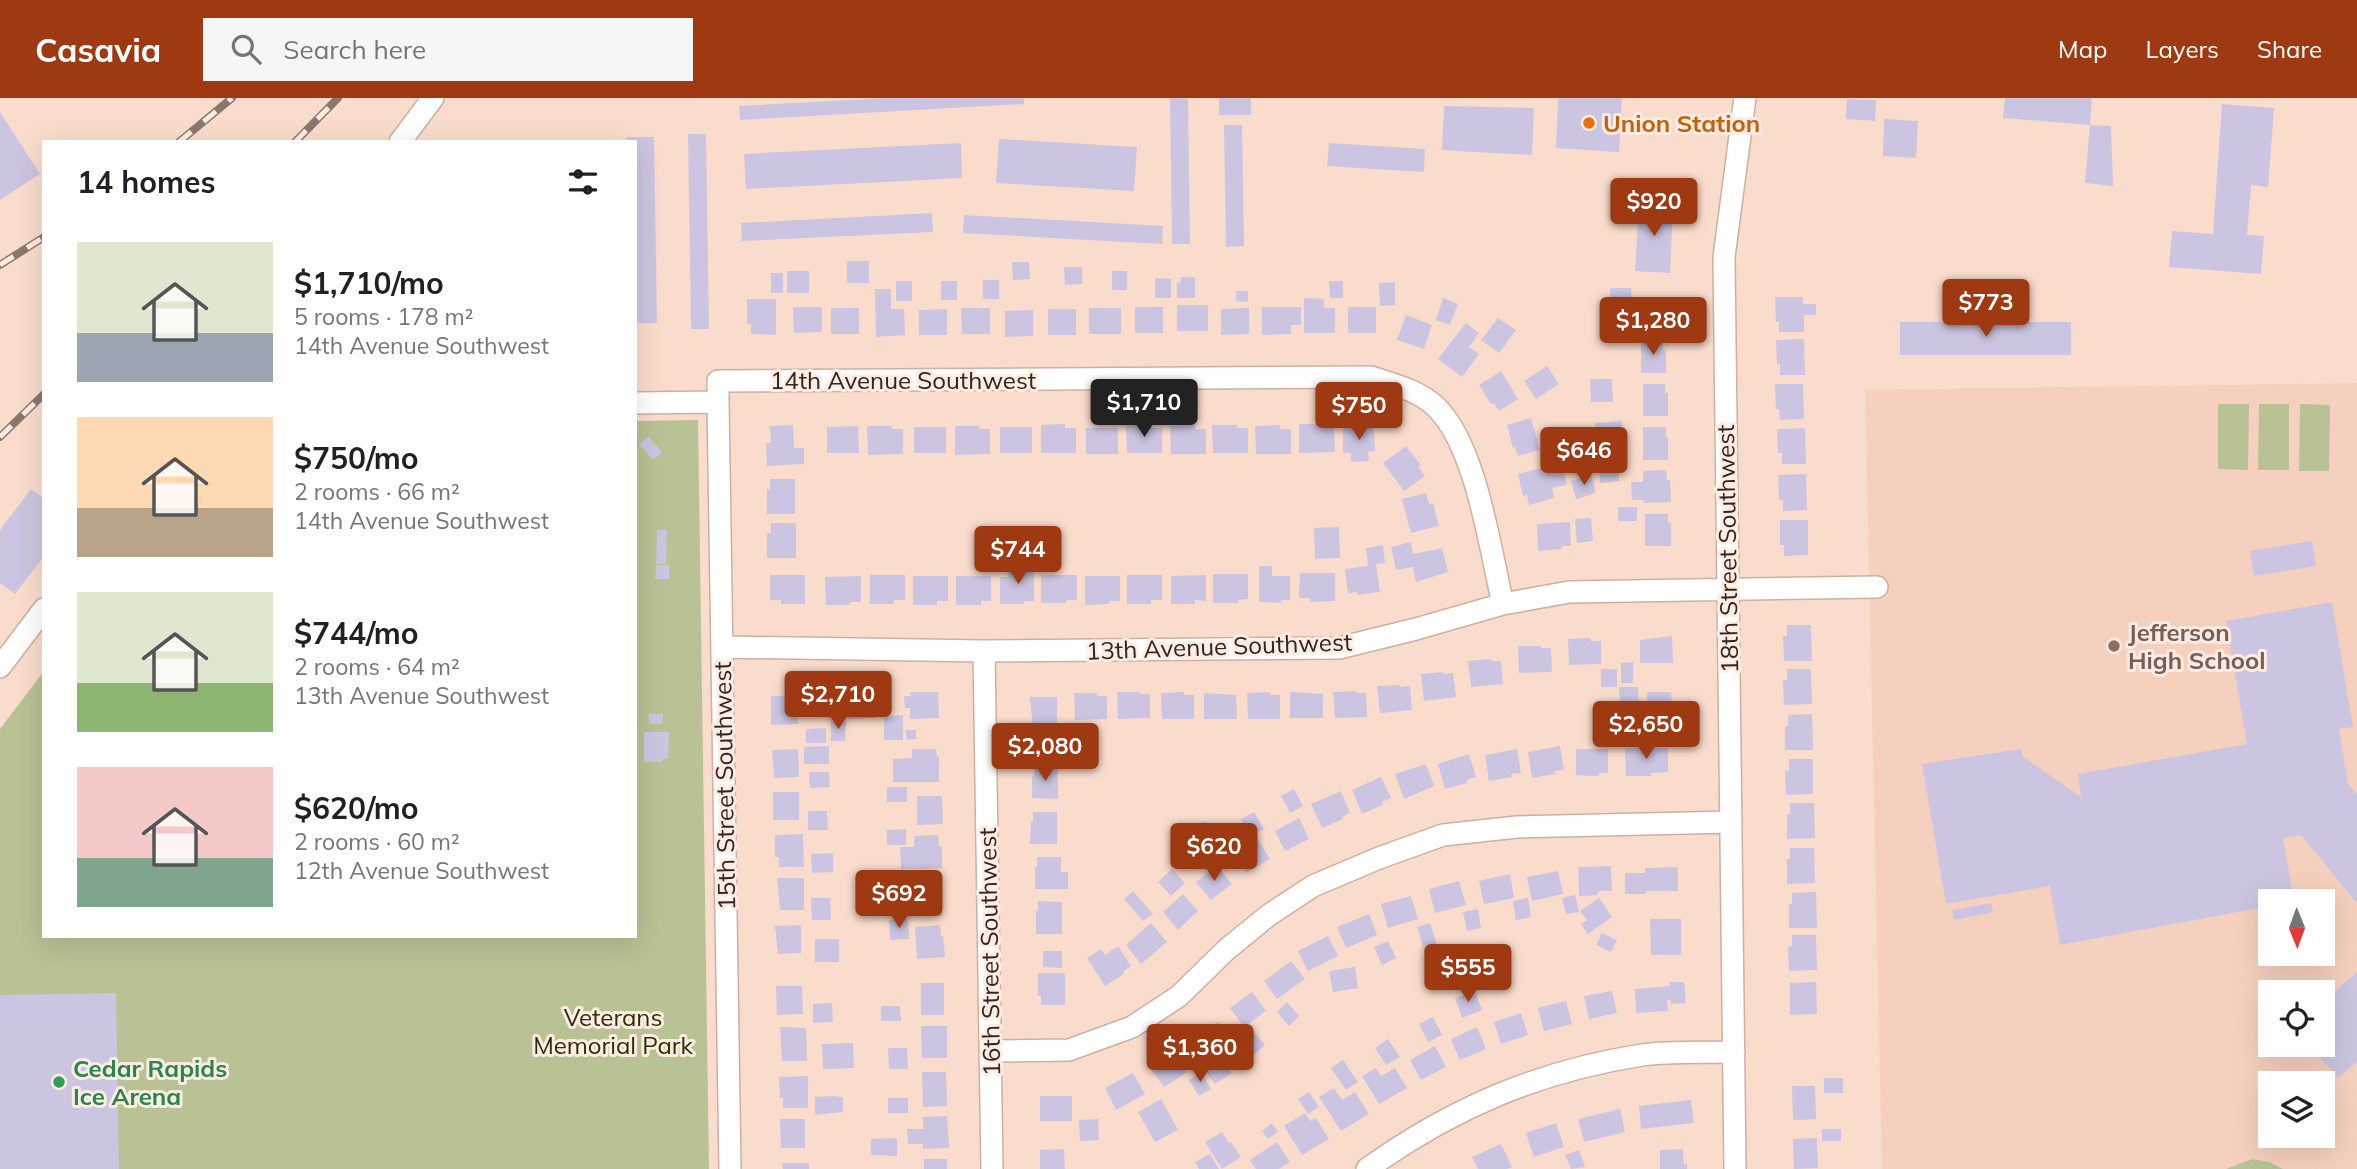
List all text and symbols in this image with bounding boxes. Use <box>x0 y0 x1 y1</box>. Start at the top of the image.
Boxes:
search box <box>203 18 693 81</box>
text: Casavia <box>35 29 161 70</box>
icon: search <box>227 30 265 68</box>
text: Search here <box>283 33 426 66</box>
text: Map <box>2058 34 2107 64</box>
text: Layers <box>2145 34 2219 64</box>
text: Share <box>2257 34 2322 64</box>
place label: Union Station <box>1603 108 1760 138</box>
marker: Union Station <box>1581 115 1597 131</box>
text: 14 homes <box>77 163 216 201</box>
icon: filters <box>564 163 602 201</box>
pin: $920 <box>1613 178 1695 238</box>
text: $920 <box>1626 186 1682 215</box>
text: $1,710/mo <box>294 264 444 302</box>
icon: home <box>133 270 217 354</box>
pin: $773 <box>1945 280 2027 339</box>
text: $773 <box>1958 287 2014 316</box>
pin: $1,280 <box>1596 298 1710 357</box>
text: 5 rooms · 178 m² <box>294 302 474 331</box>
text: $1,280 <box>1616 305 1690 334</box>
text: 14th Avenue Southwest <box>294 331 549 360</box>
street label: 14th Avenue Southwest <box>770 365 1036 395</box>
pin: $1,710 <box>1087 380 1201 439</box>
pin: $750 <box>1318 382 1400 442</box>
text: $1,710 <box>1107 387 1181 416</box>
text: $750 <box>1331 390 1387 419</box>
street label: 18th Street Southwest <box>1710 424 1744 674</box>
pin: $646 <box>1543 428 1625 487</box>
text: $646 <box>1556 435 1612 464</box>
text: $750/mo <box>294 439 418 477</box>
icon: home <box>133 445 217 529</box>
text: 2 rooms · 66 m² <box>294 477 460 506</box>
text: 14th Avenue Southwest <box>294 506 549 535</box>
pin: $744 <box>977 526 1059 586</box>
text: $744 <box>990 534 1046 563</box>
text: $744/mo <box>294 614 418 652</box>
place label: Jefferson High School <box>2128 617 2266 675</box>
icon: home <box>133 620 217 704</box>
street label: 13th Avenue Southwest <box>1085 626 1353 666</box>
marker: Jefferson High School <box>2106 638 2122 654</box>
text: 2 rooms · 64 m² <box>294 652 460 681</box>
street label: 15th Street Southwest <box>707 661 741 911</box>
pin: $2,710 <box>781 672 895 731</box>
text: $2,710 <box>801 679 875 708</box>
text: 13th Avenue Southwest <box>294 681 549 710</box>
pin: $2,650 <box>1589 702 1703 761</box>
text: $2,650 <box>1609 709 1683 738</box>
pin: $2,080 <box>988 724 1102 783</box>
text: $2,080 <box>1008 731 1082 760</box>
text: $620/mo <box>294 789 418 827</box>
icon: home <box>133 795 217 879</box>
pin: $620 <box>1173 824 1255 883</box>
text: 2 rooms · 60 m² <box>294 827 460 856</box>
street label: 16th Street Southwest <box>972 827 1006 1077</box>
text: $620 <box>1186 831 1242 860</box>
text: 12th Avenue Southwest <box>294 856 549 885</box>
pin: $692 <box>858 870 940 930</box>
text: $692 <box>871 878 927 907</box>
north arrow <box>2258 889 2334 966</box>
map controls <box>2258 889 2335 1148</box>
pin: $555 <box>1427 944 1509 1004</box>
text: $555 <box>1440 952 1496 981</box>
button: locate <box>2258 980 2335 1057</box>
park label: Veterans Memorial Park <box>533 1002 694 1060</box>
pin: $1,360 <box>1143 1024 1257 1084</box>
text: $1,360 <box>1163 1032 1237 1061</box>
place label: Cedar Rapids Ice Arena <box>73 1053 227 1111</box>
button: layers <box>2258 1071 2335 1148</box>
marker: Cedar Rapids Ice Arena <box>51 1074 67 1090</box>

